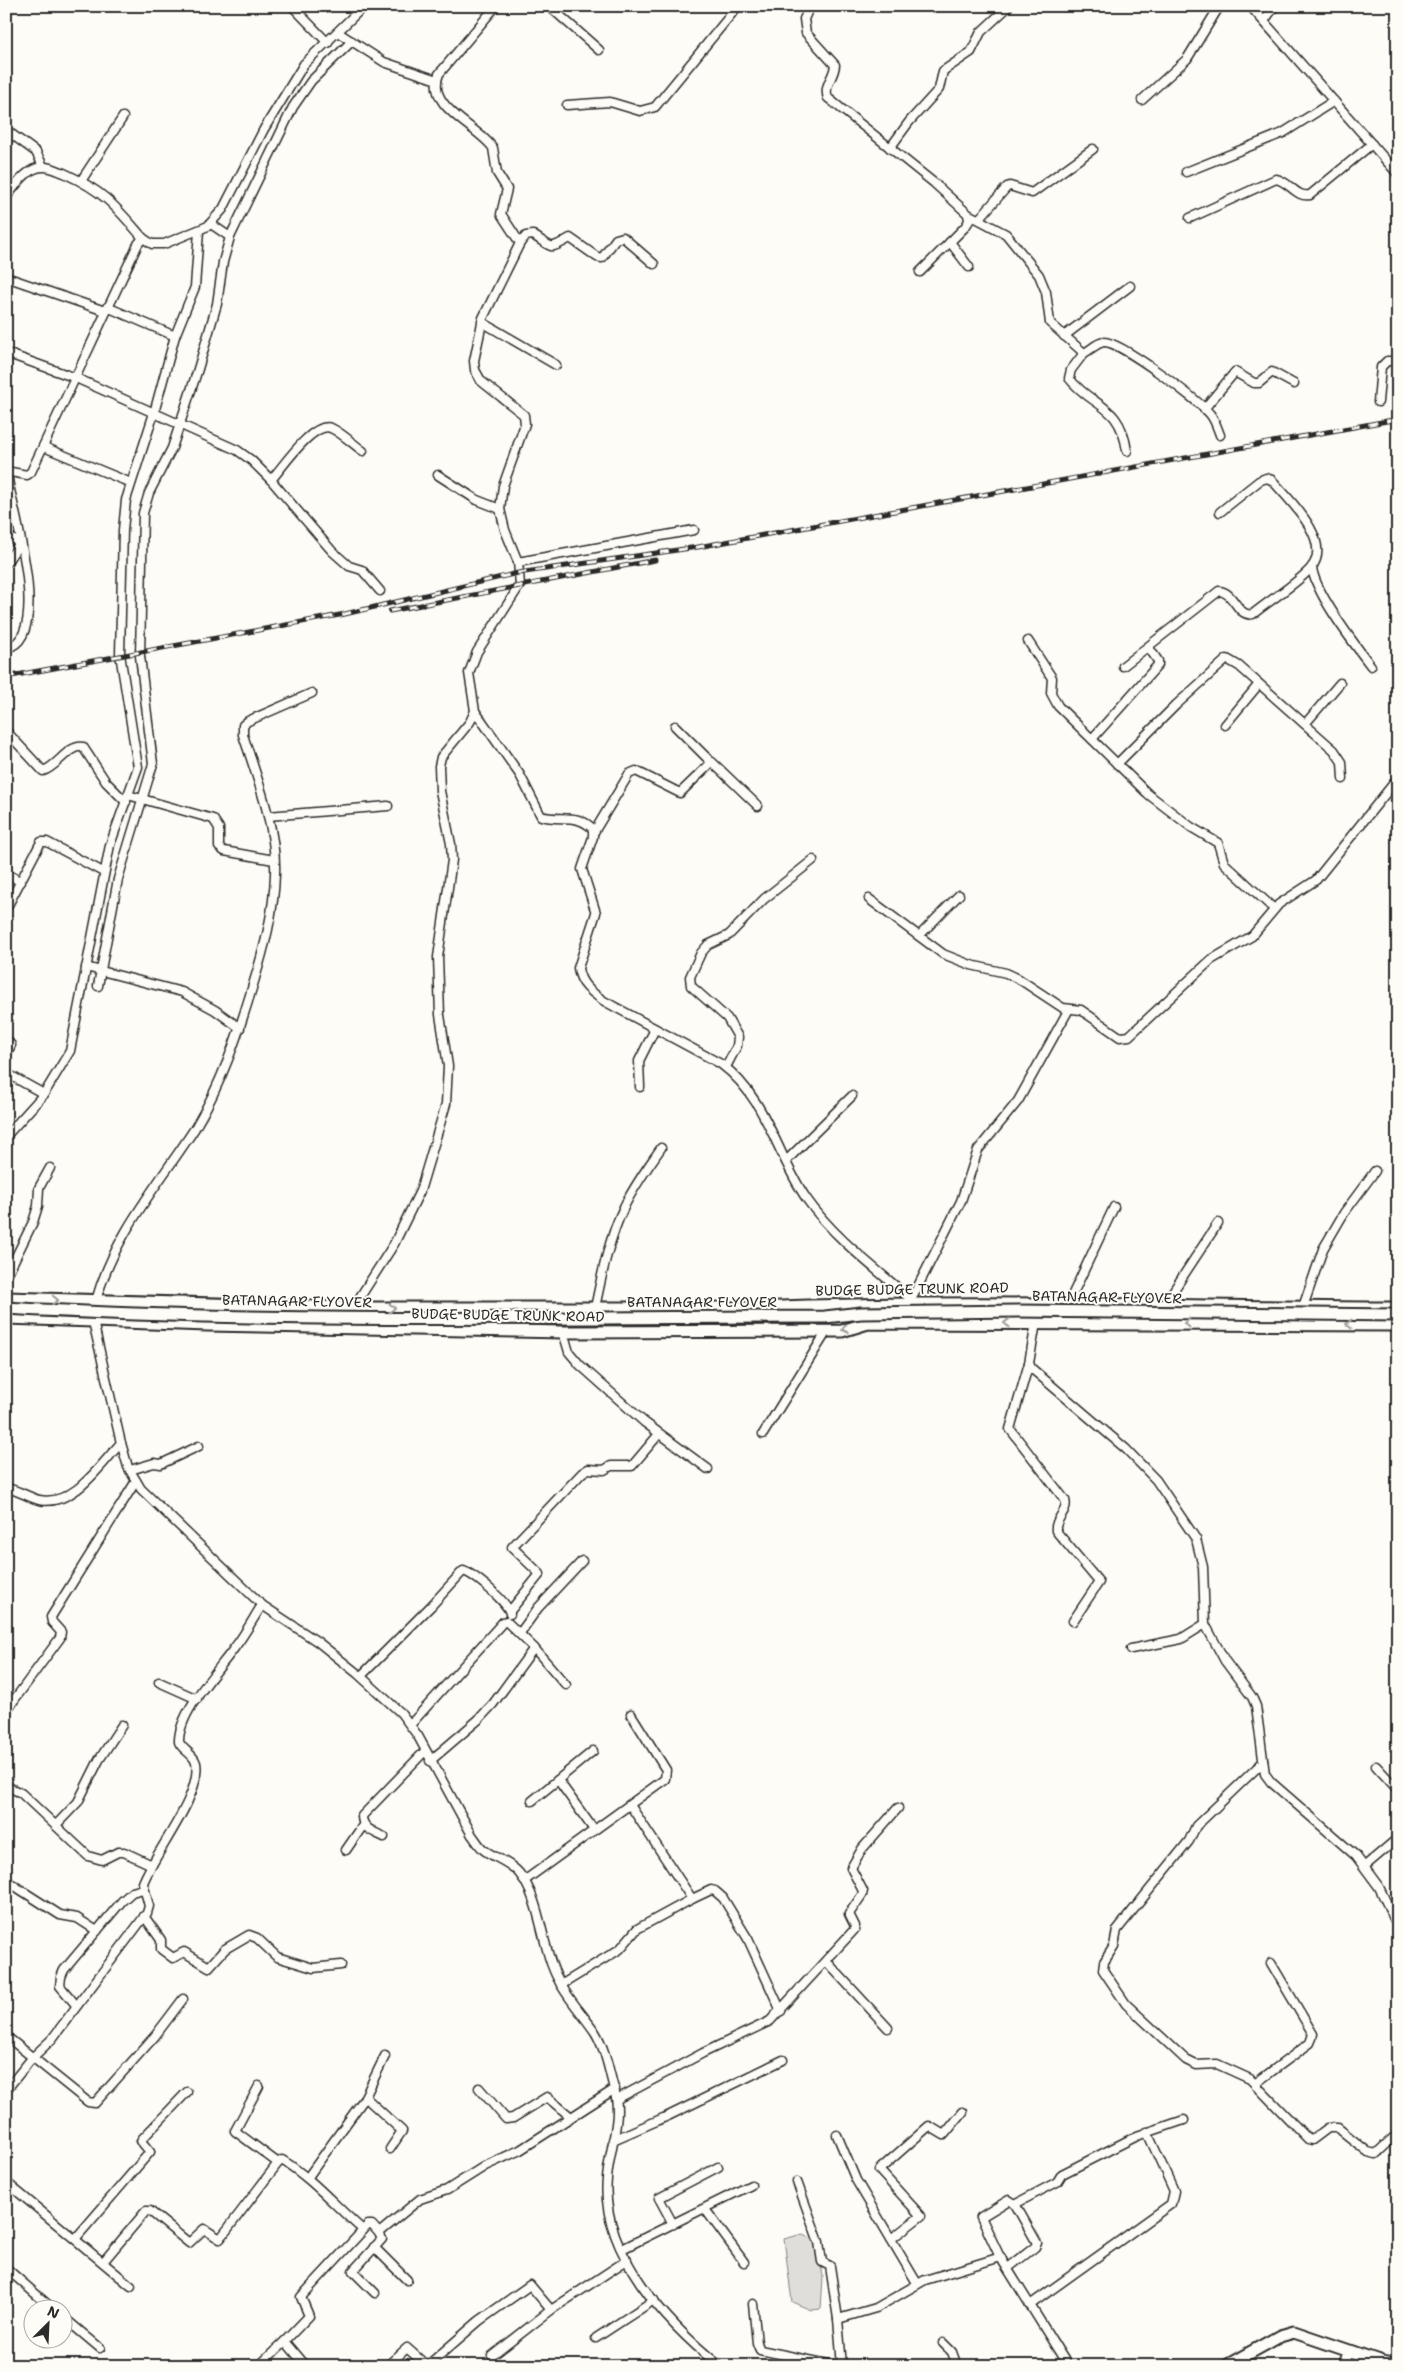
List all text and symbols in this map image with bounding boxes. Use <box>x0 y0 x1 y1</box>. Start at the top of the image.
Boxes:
street label: BUDGE BUDGE TRUNK ROAD <box>815 1278 1009 1300</box>
street label: BATANAGAR FLYOVER <box>1032 1287 1182 1307</box>
street label: BATANAGAR FLYOVER <box>222 1291 372 1311</box>
street label: BATANAGAR FLYOVER <box>627 1293 777 1311</box>
one-way arrow <box>51 1295 59 1306</box>
one-way arrow <box>389 1303 397 1313</box>
street label: BUDGE BUDGE TRUNK ROAD <box>411 1304 605 1326</box>
one-way arrow <box>1002 1318 1010 1328</box>
one-way arrow <box>1182 1318 1190 1328</box>
one-way arrow <box>1345 1319 1352 1329</box>
one-way arrow <box>841 1323 849 1334</box>
north arrow <box>22 2300 72 2350</box>
text: N <box>45 2302 62 2323</box>

